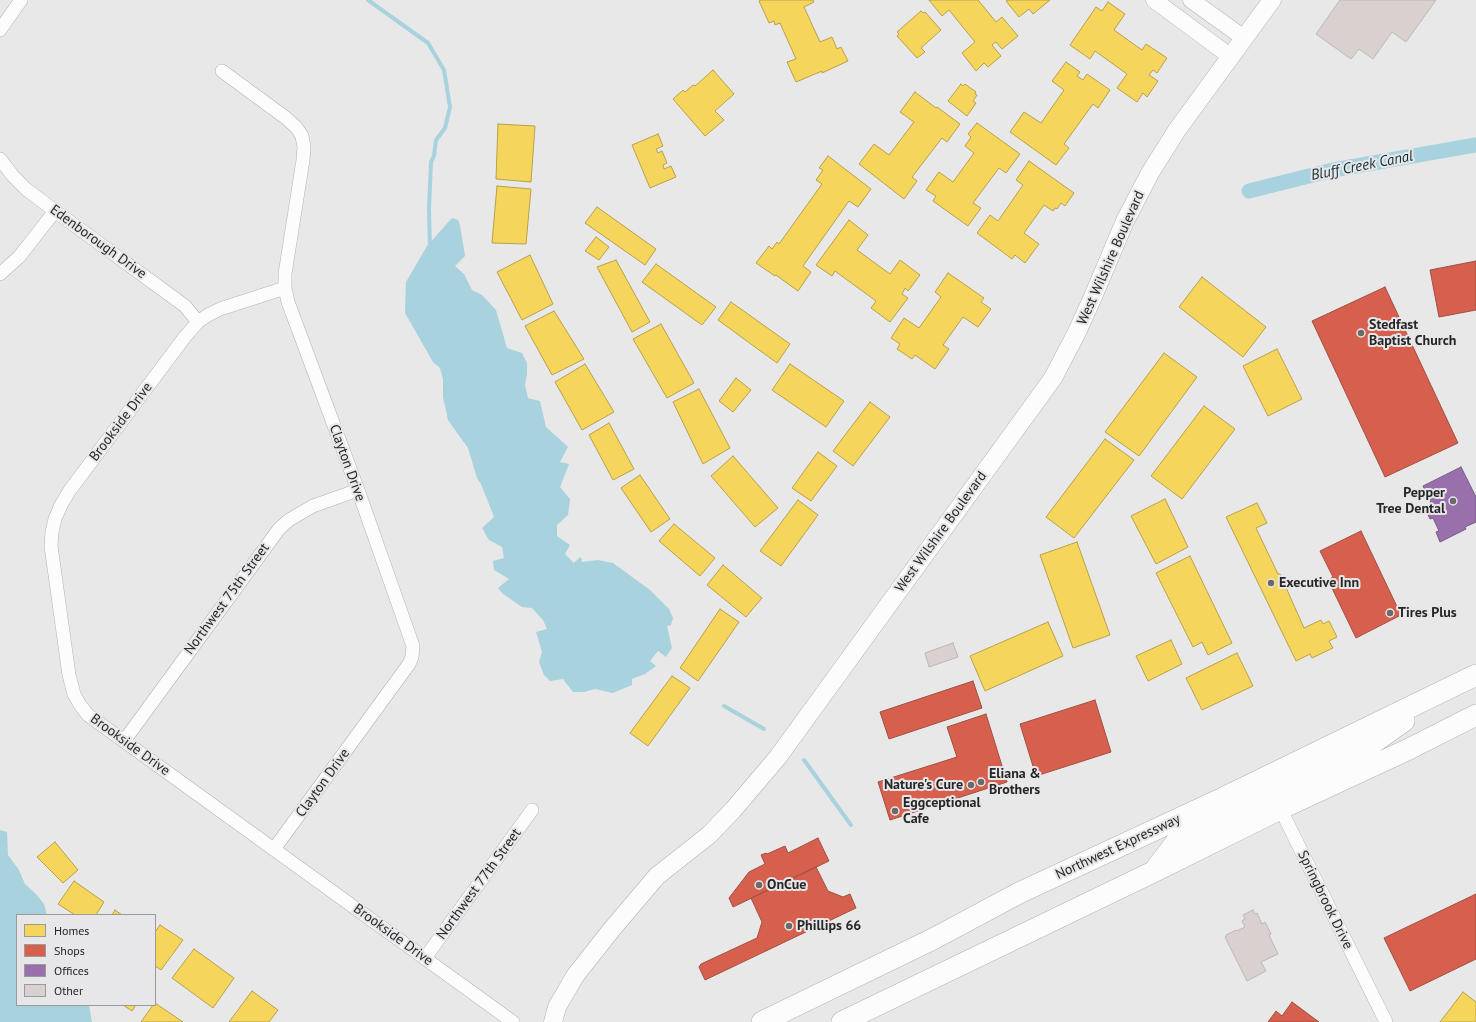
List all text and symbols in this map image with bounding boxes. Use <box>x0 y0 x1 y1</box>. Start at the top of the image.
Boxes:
water label: Bluff Creek Canal <box>1309 147 1415 185</box>
street label: West Wilshire Boulevard <box>1074 188 1148 328</box>
street label: Edenborough Drive <box>47 201 149 283</box>
place label: Stedfast Baptist Church <box>1369 317 1456 350</box>
marker: Stedfast Baptist Church <box>1356 328 1366 338</box>
street label: Brookside Drive <box>86 379 156 465</box>
street label: Clayton Drive <box>325 422 369 504</box>
street label: West Wilshire Boulevard <box>892 468 990 596</box>
place label: Pepper Tree Dental <box>1376 485 1445 518</box>
marker: Pepper Tree Dental <box>1448 496 1458 506</box>
street label: Northwest 75th Street <box>181 540 273 658</box>
place label: Executive Inn <box>1279 575 1359 591</box>
marker: Executive Inn <box>1266 578 1276 588</box>
place label: Tires Plus <box>1398 605 1457 621</box>
marker: Tires Plus <box>1385 608 1395 618</box>
street label: Brookside Drive <box>87 711 173 779</box>
street label: Clayton Drive <box>293 746 353 820</box>
place label: Eliana & Brothers <box>989 766 1041 798</box>
place label: Nature's Cure <box>884 777 963 793</box>
marker: Eliana & Brothers <box>976 777 986 787</box>
marker: Nature's Cure <box>966 780 976 790</box>
place label: Eggceptional Cafe <box>903 795 981 828</box>
marker: Eggceptional Cafe <box>890 806 900 816</box>
street label: Northwest Expressway <box>1053 811 1183 883</box>
street label: Northwest 77th Street <box>433 825 525 943</box>
street label: Springbrook Drive <box>1294 848 1356 952</box>
place label: OnCue <box>767 877 806 893</box>
marker: OnCue <box>754 880 764 890</box>
street label: Brookside Drive <box>350 901 436 969</box>
legend <box>16 914 156 1006</box>
place label: Phillips 66 <box>797 918 861 934</box>
marker: Phillips 66 <box>784 921 794 931</box>
text: Homes <box>54 923 89 938</box>
text: Shops <box>54 943 85 958</box>
text: Offices <box>54 963 89 978</box>
text: Other <box>54 983 83 998</box>

